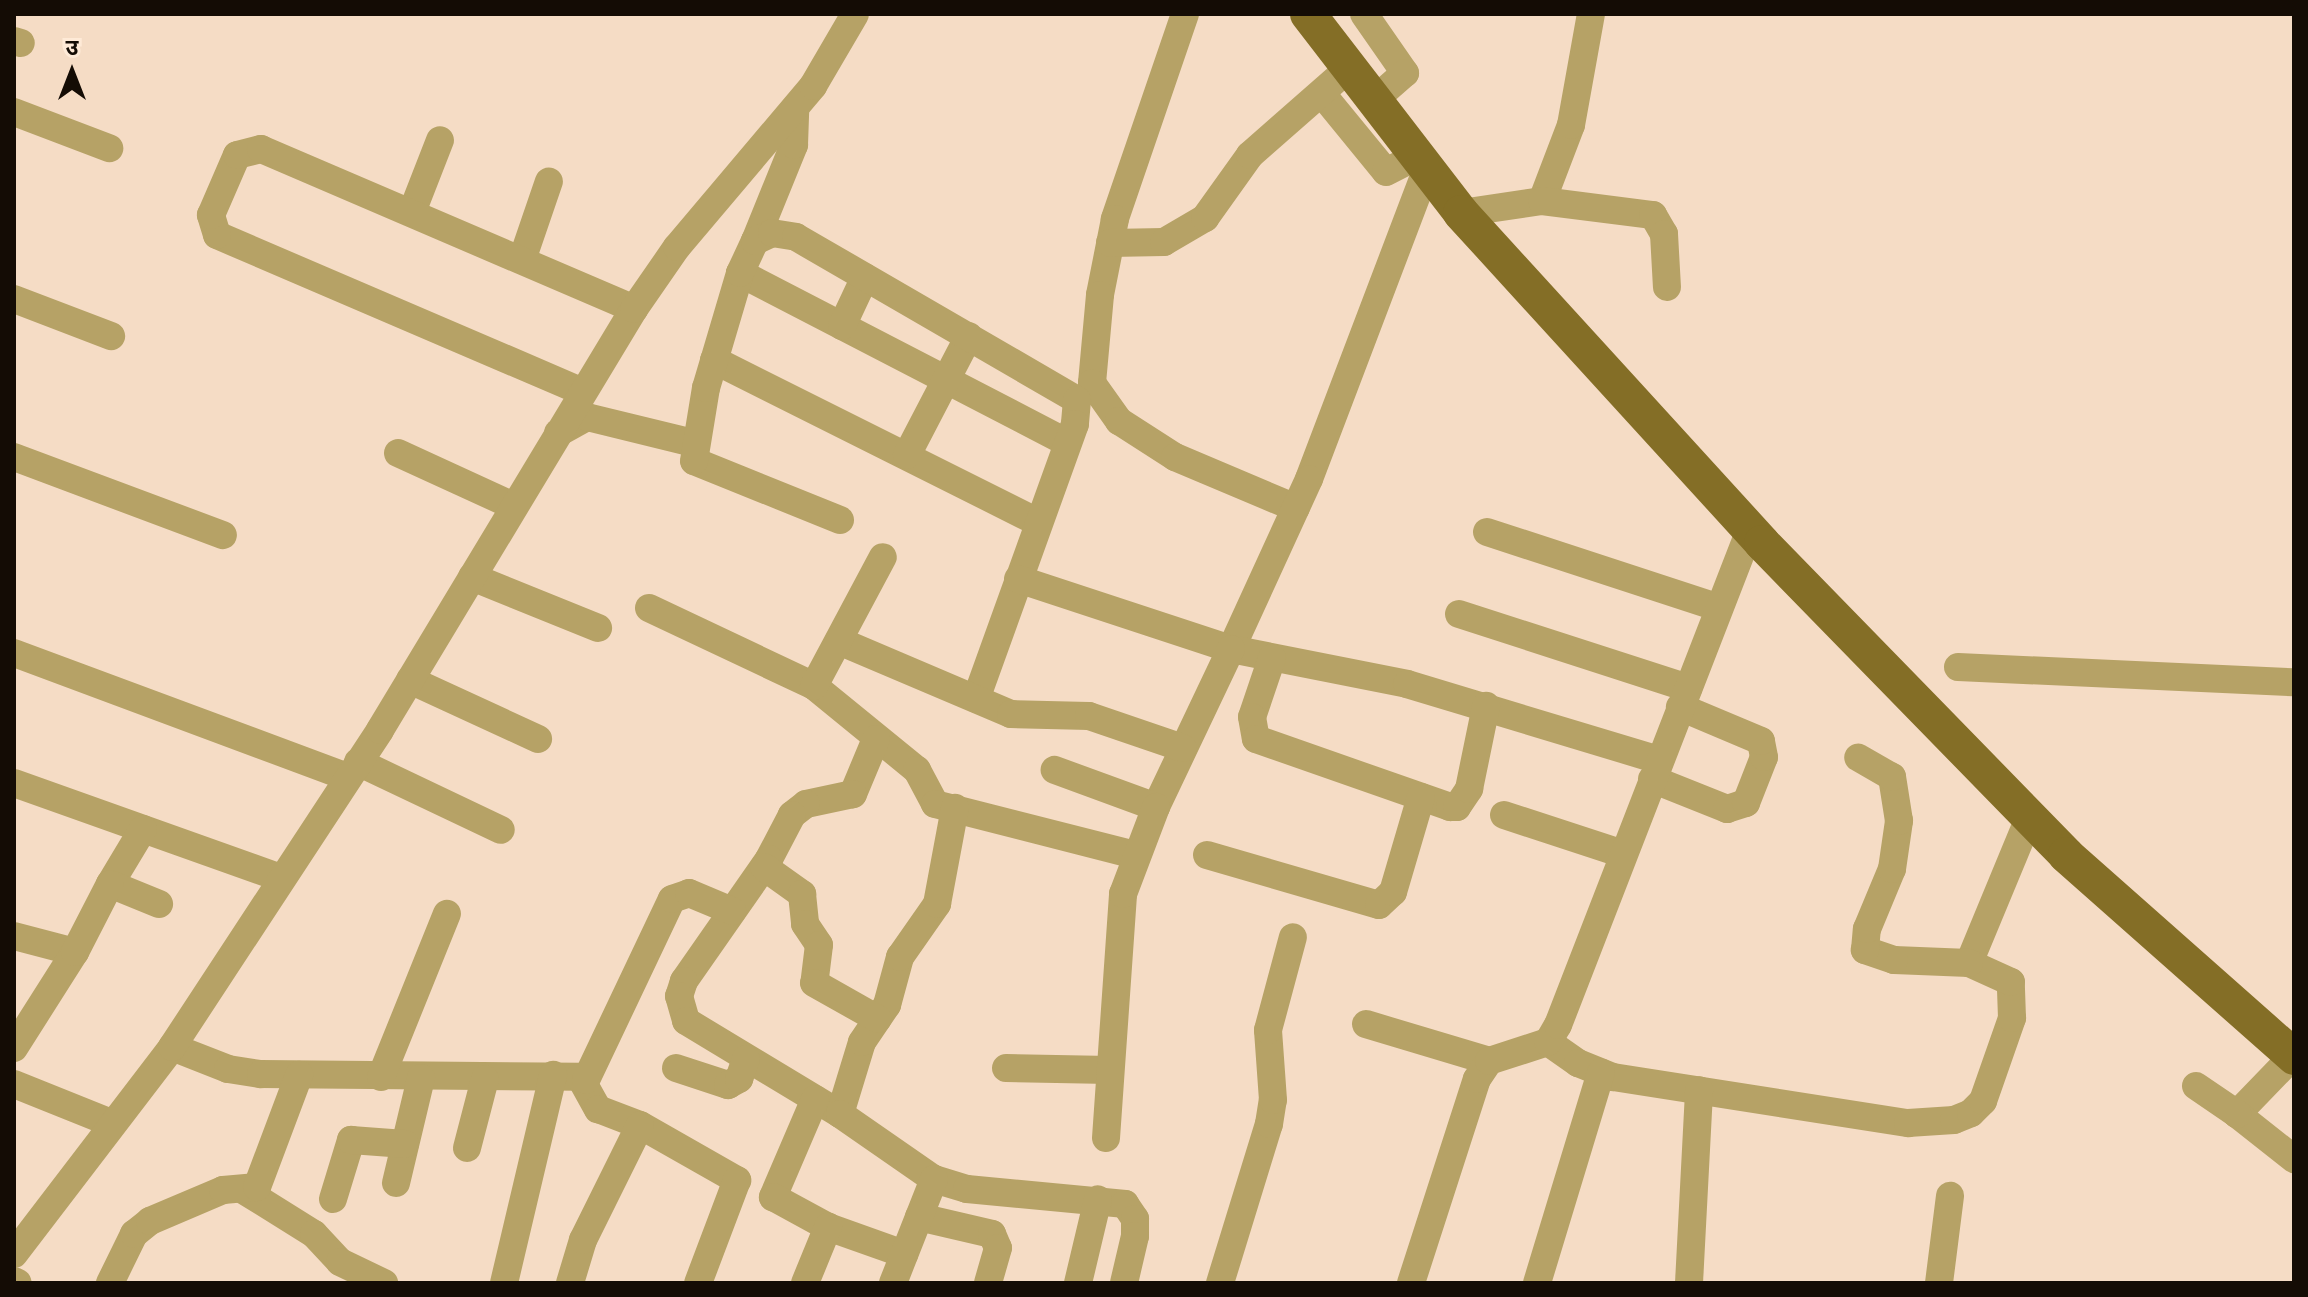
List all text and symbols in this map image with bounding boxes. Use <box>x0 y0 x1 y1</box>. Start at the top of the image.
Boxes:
north arrow <box>32 32 112 112</box>
text: उ <box>66 35 78 60</box>

